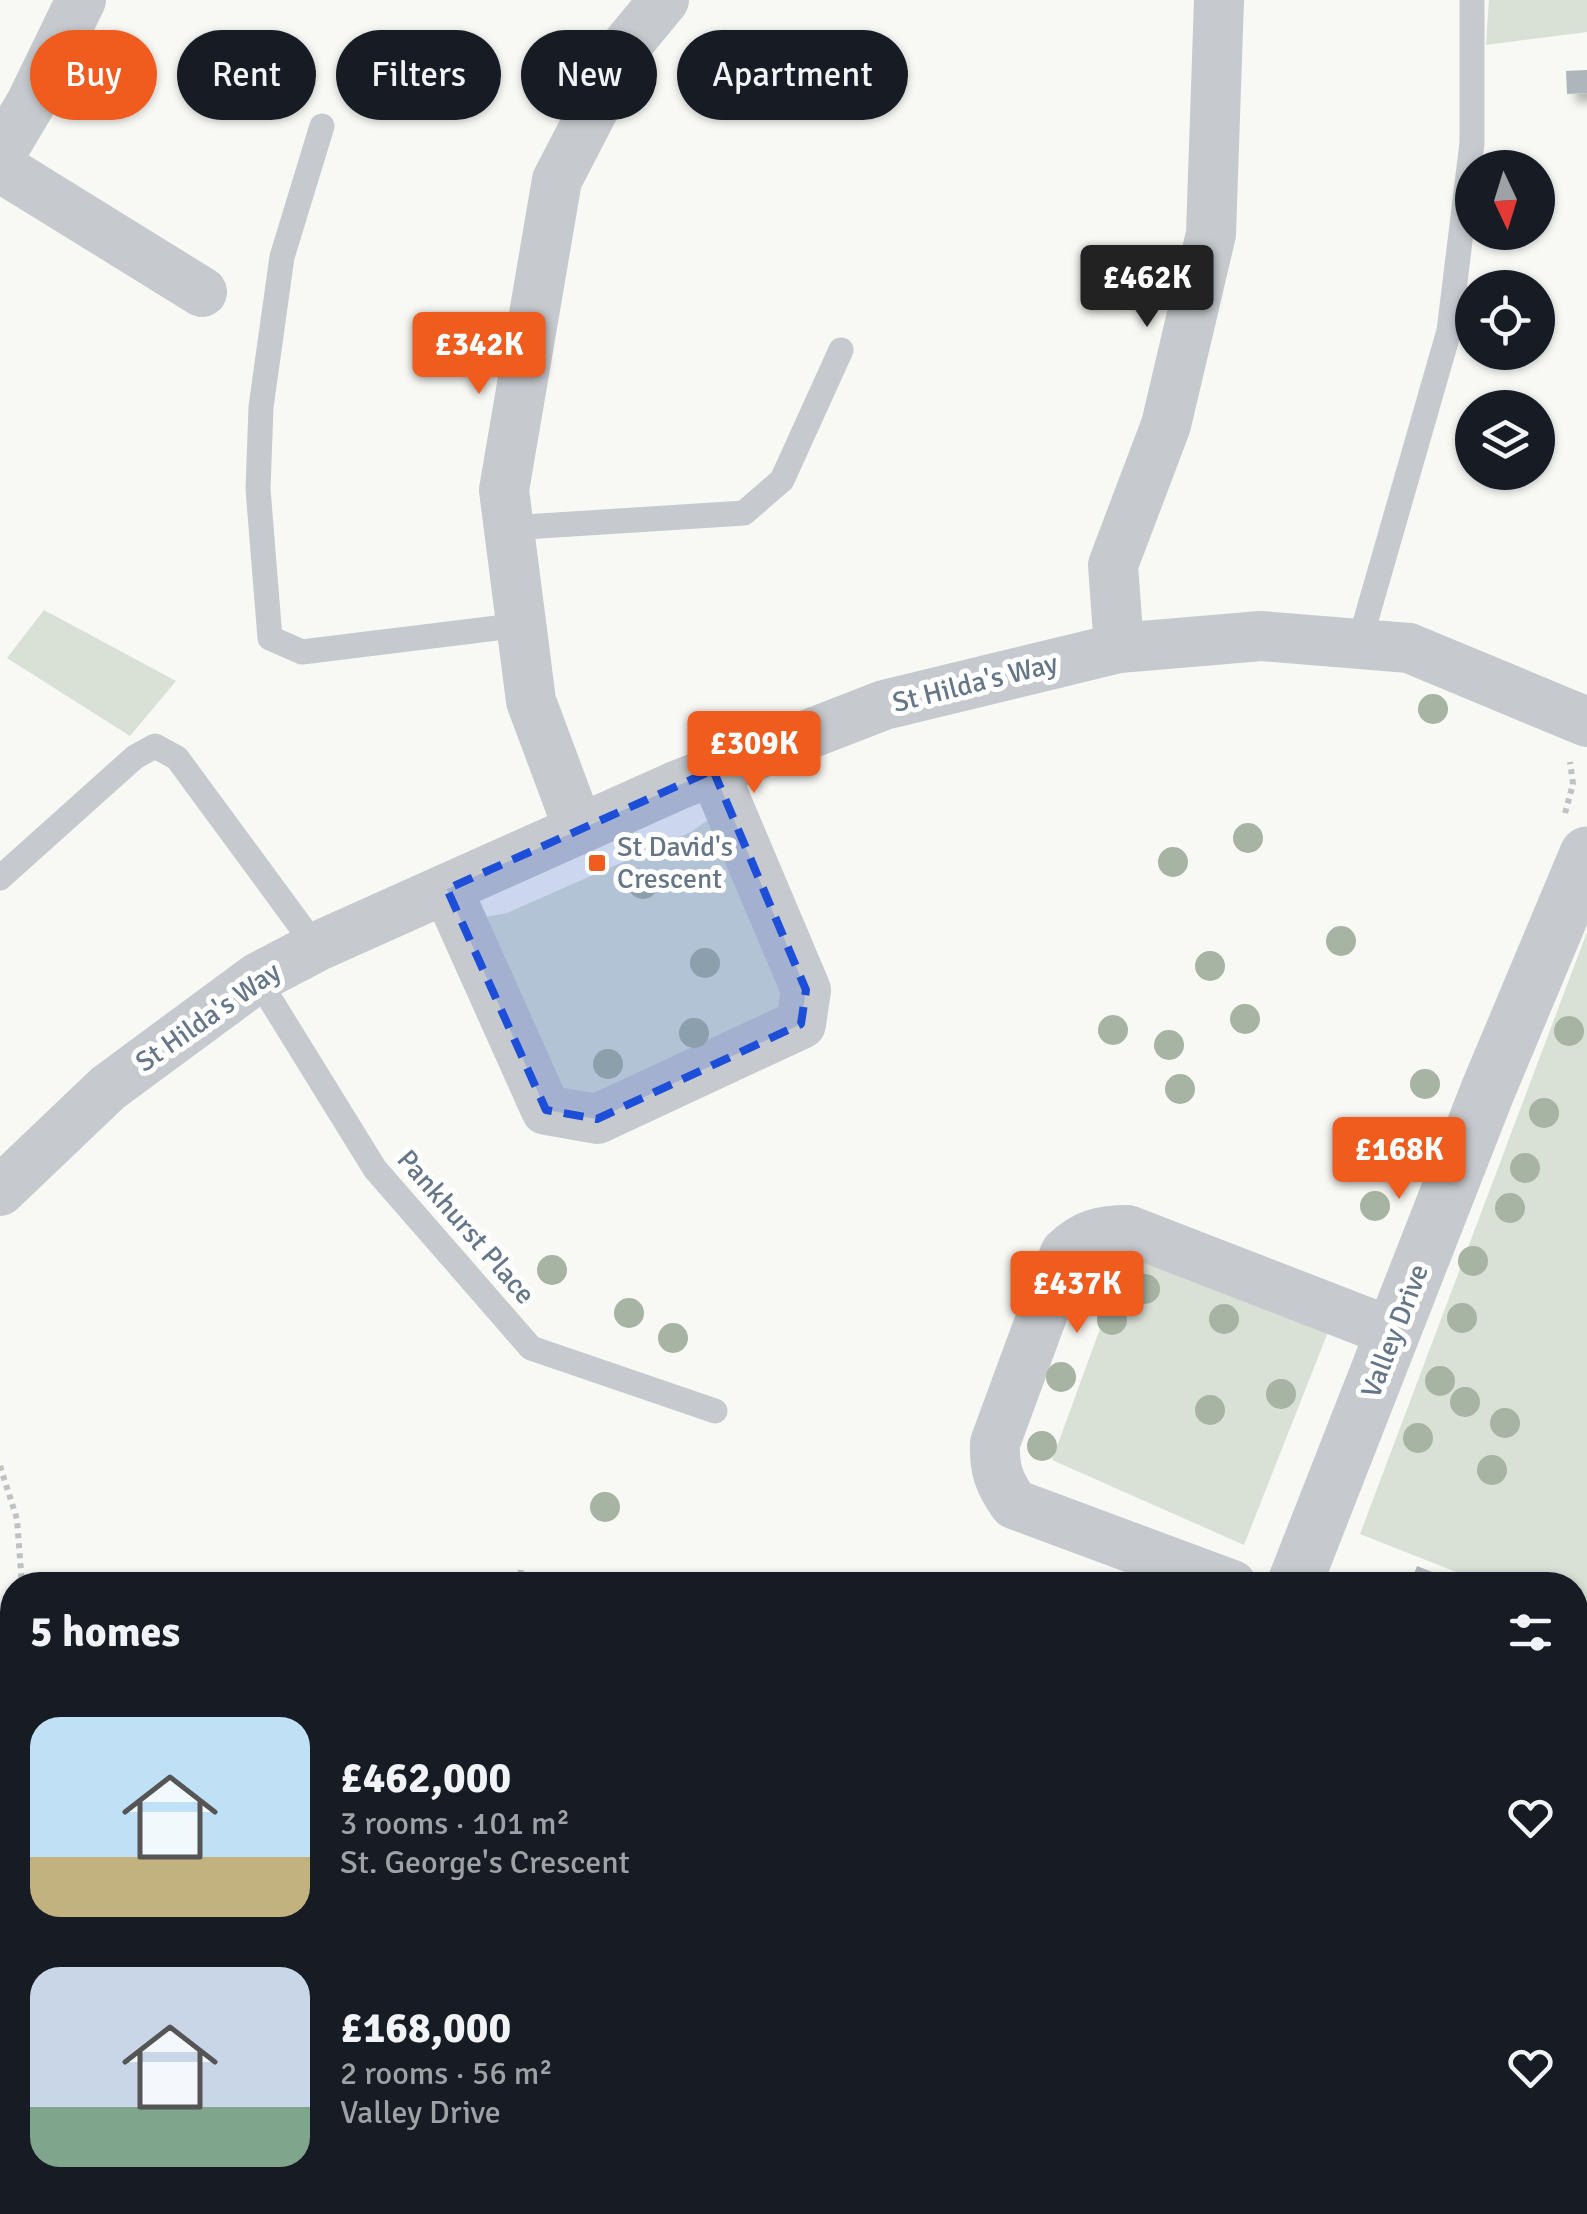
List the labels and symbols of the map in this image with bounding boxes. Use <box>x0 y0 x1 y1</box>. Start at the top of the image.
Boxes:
north arrow <box>1455 150 1555 250</box>
pin: £462K <box>1077 245 1217 330</box>
pin: £342K <box>409 312 549 397</box>
street label: St Hilda's Way <box>889 646 1061 720</box>
pin: £309K <box>684 711 824 796</box>
place label: St David's Crescent <box>617 830 733 896</box>
marker: St David's Crescent <box>586 852 608 874</box>
street label: St Hilda's Way <box>129 955 287 1079</box>
pin: £168K <box>1329 1117 1469 1202</box>
street label: Pankhurst Place <box>390 1143 542 1311</box>
pin: £437K <box>1007 1251 1147 1336</box>
street label: Valley Drive <box>1354 1259 1436 1403</box>

